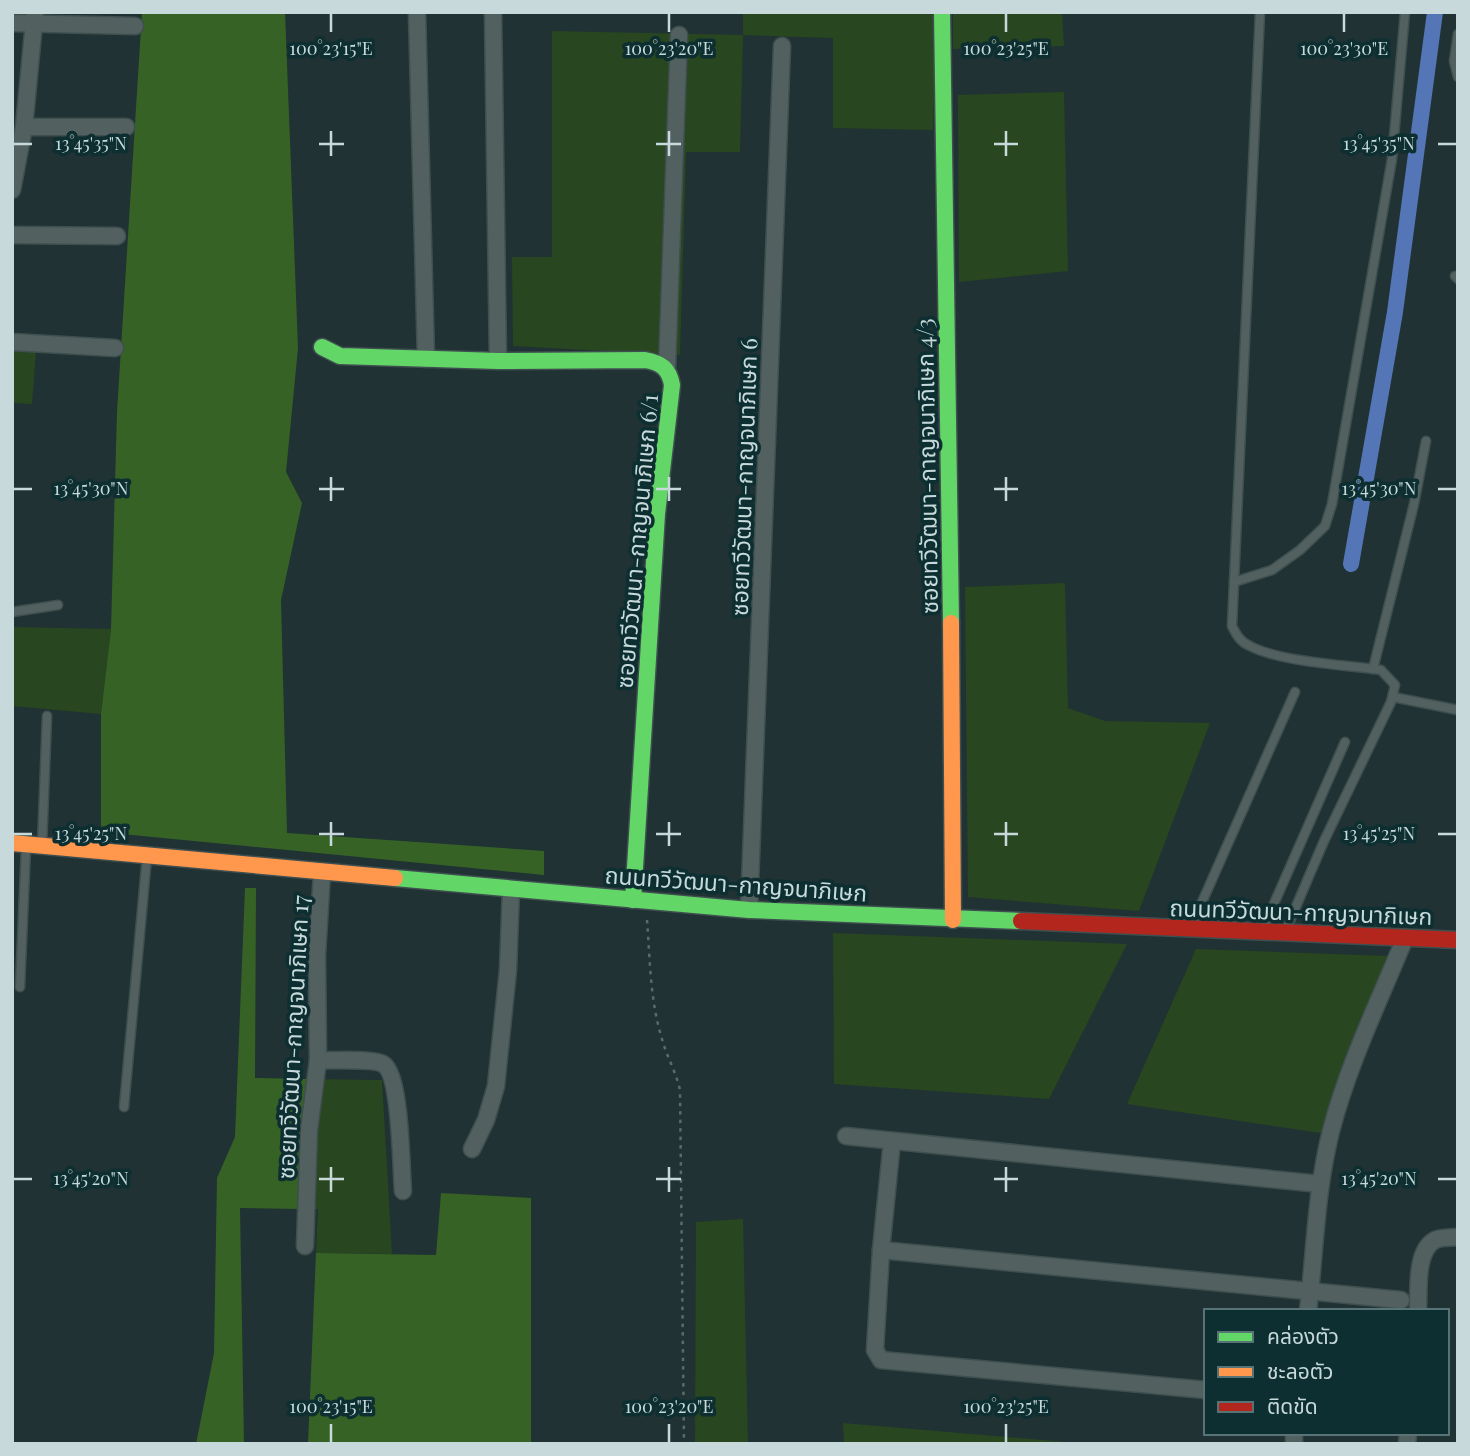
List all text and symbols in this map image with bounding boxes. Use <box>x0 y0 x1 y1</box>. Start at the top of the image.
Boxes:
text: 100°23'15"E <box>289 36 373 60</box>
text: 100°23'20"E <box>625 36 713 60</box>
text: 100°23'25"E <box>963 36 1049 60</box>
text: 100°23'30"E <box>1300 36 1388 60</box>
text: 13°45'35"N <box>55 131 127 155</box>
text: 13°45'35"N <box>1343 131 1415 155</box>
street label: ซอยทวีวัฒนา-กาญจนาภิเษก 4/3 <box>908 318 944 614</box>
street label: ซอยทวีวัฒนา-กาญจนาภิเษก 6 <box>723 337 763 617</box>
street label: ซอยทวีวัฒนา-กาญจนาภิเษก 6/1 <box>608 392 664 689</box>
text: 13°45'30"N <box>54 476 129 500</box>
text: 13°45'30"N <box>1342 476 1417 500</box>
text: 13°45'25"N <box>55 821 127 845</box>
text: 13°45'25"N <box>1343 821 1415 845</box>
street label: ถนนทวีวัฒนา-กาญจนาภิเษก <box>604 858 868 908</box>
street label: ถนนทวีวัฒนา-กาญจนาภิเษก <box>1169 891 1433 931</box>
street label: ซอยทวีวัฒนา-กาญจนาภิเษก 17 <box>269 894 315 1180</box>
text: 13°45'20"N <box>53 1166 129 1190</box>
text: 13°45'20"N <box>1341 1166 1417 1190</box>
legend <box>1204 1309 1449 1435</box>
text: คล่องตัว <box>1267 1321 1339 1349</box>
text: ชะลอตัว <box>1267 1356 1333 1384</box>
text: ติดขัด <box>1267 1391 1318 1419</box>
text: 100°23'15"E <box>289 1394 373 1418</box>
text: 100°23'20"E <box>625 1394 713 1418</box>
text: 100°23'25"E <box>963 1394 1049 1418</box>

